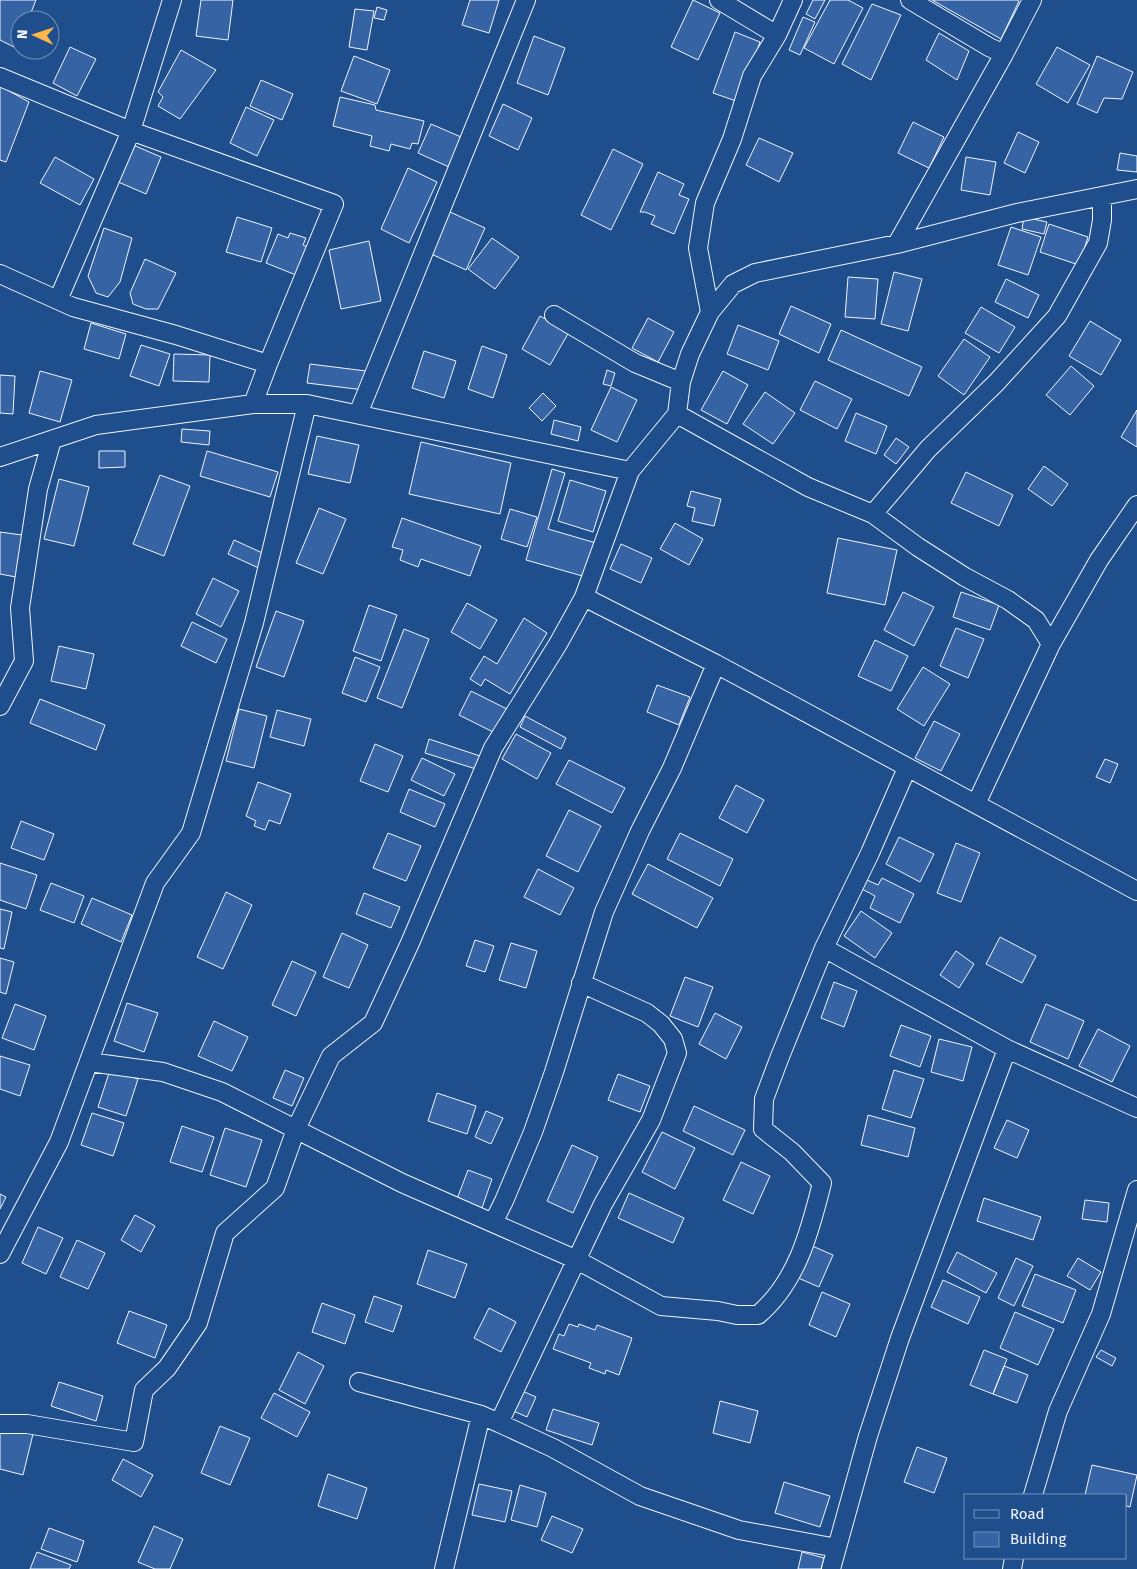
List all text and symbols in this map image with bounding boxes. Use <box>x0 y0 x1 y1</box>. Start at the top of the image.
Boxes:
north arrow <box>10 10 60 60</box>
text: N <box>14 29 31 39</box>
legend <box>964 1494 1127 1559</box>
text: Road <box>1010 1505 1045 1523</box>
text: Building <box>1010 1530 1066 1548</box>

